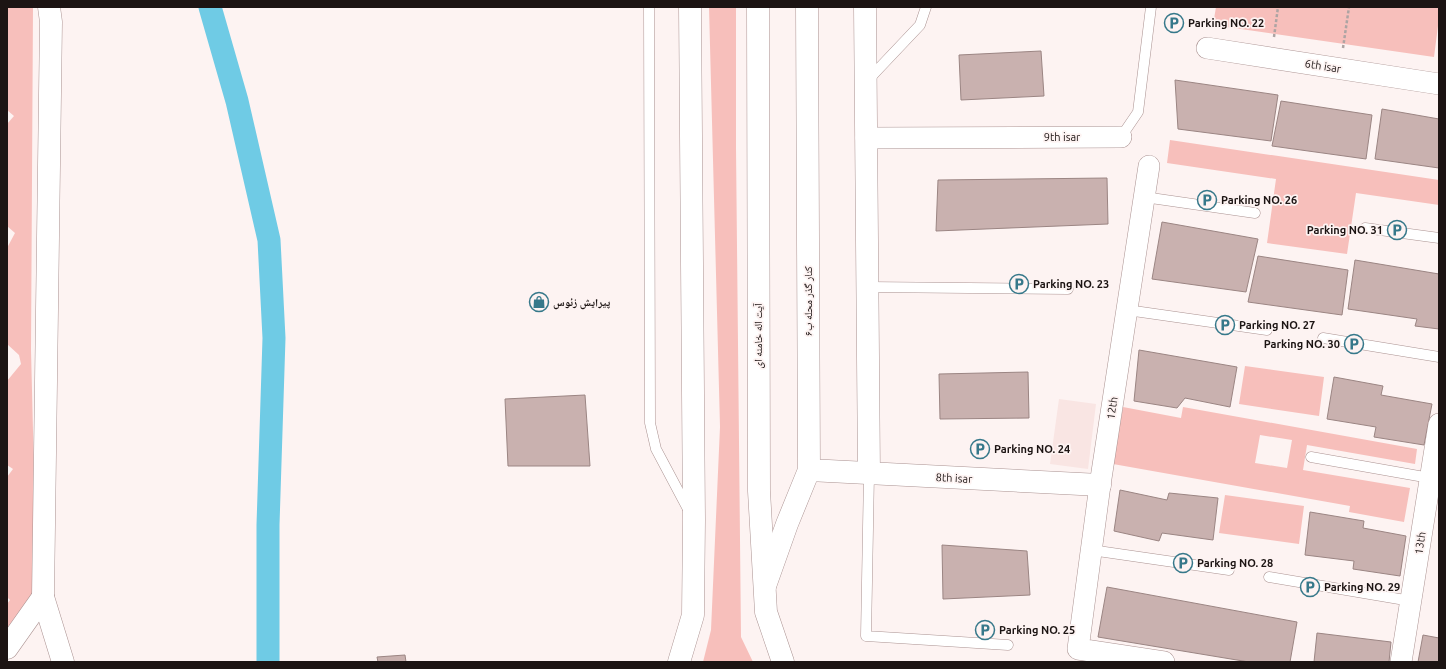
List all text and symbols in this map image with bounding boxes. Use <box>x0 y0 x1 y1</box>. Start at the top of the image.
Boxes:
parking icon: Parking NO. 22 <box>1163 12 1185 34</box>
place label: Parking NO. 22 <box>1188 17 1264 29</box>
street label: 6th isar <box>1304 57 1343 75</box>
street label: 9th isar <box>1044 131 1081 143</box>
parking icon: Parking NO. 26 <box>1196 189 1218 211</box>
place label: Parking NO. 26 <box>1221 194 1297 206</box>
parking icon: Parking NO. 31 <box>1386 219 1408 241</box>
place label: Parking NO. 31 <box>1307 224 1383 236</box>
street label: کنار گذر محله ب۶ <box>802 266 814 336</box>
parking icon: Parking NO. 23 <box>1008 273 1030 295</box>
place label: Parking NO. 23 <box>1033 278 1109 290</box>
shop icon: پیرایش زئوس <box>528 291 550 313</box>
place label: پیرایش زئوس <box>553 296 610 310</box>
street label: آیت اله خامنه ای <box>752 303 765 369</box>
parking icon: Parking NO. 27 <box>1214 314 1236 336</box>
place label: Parking NO. 27 <box>1239 319 1315 331</box>
parking icon: Parking NO. 30 <box>1343 333 1365 355</box>
place label: Parking NO. 30 <box>1264 338 1340 350</box>
street label: 12th <box>1104 396 1120 420</box>
parking icon: Parking NO. 24 <box>969 438 991 460</box>
place label: Parking NO. 24 <box>994 443 1070 455</box>
street label: 8th isar <box>935 471 973 485</box>
street label: 13th <box>1412 531 1428 555</box>
parking icon: Parking NO. 28 <box>1172 552 1194 574</box>
place label: Parking NO. 28 <box>1197 557 1273 569</box>
parking icon: Parking NO. 29 <box>1299 576 1321 598</box>
place label: Parking NO. 29 <box>1324 581 1400 593</box>
parking icon: Parking NO. 25 <box>974 619 996 641</box>
place label: Parking NO. 25 <box>999 624 1075 636</box>

